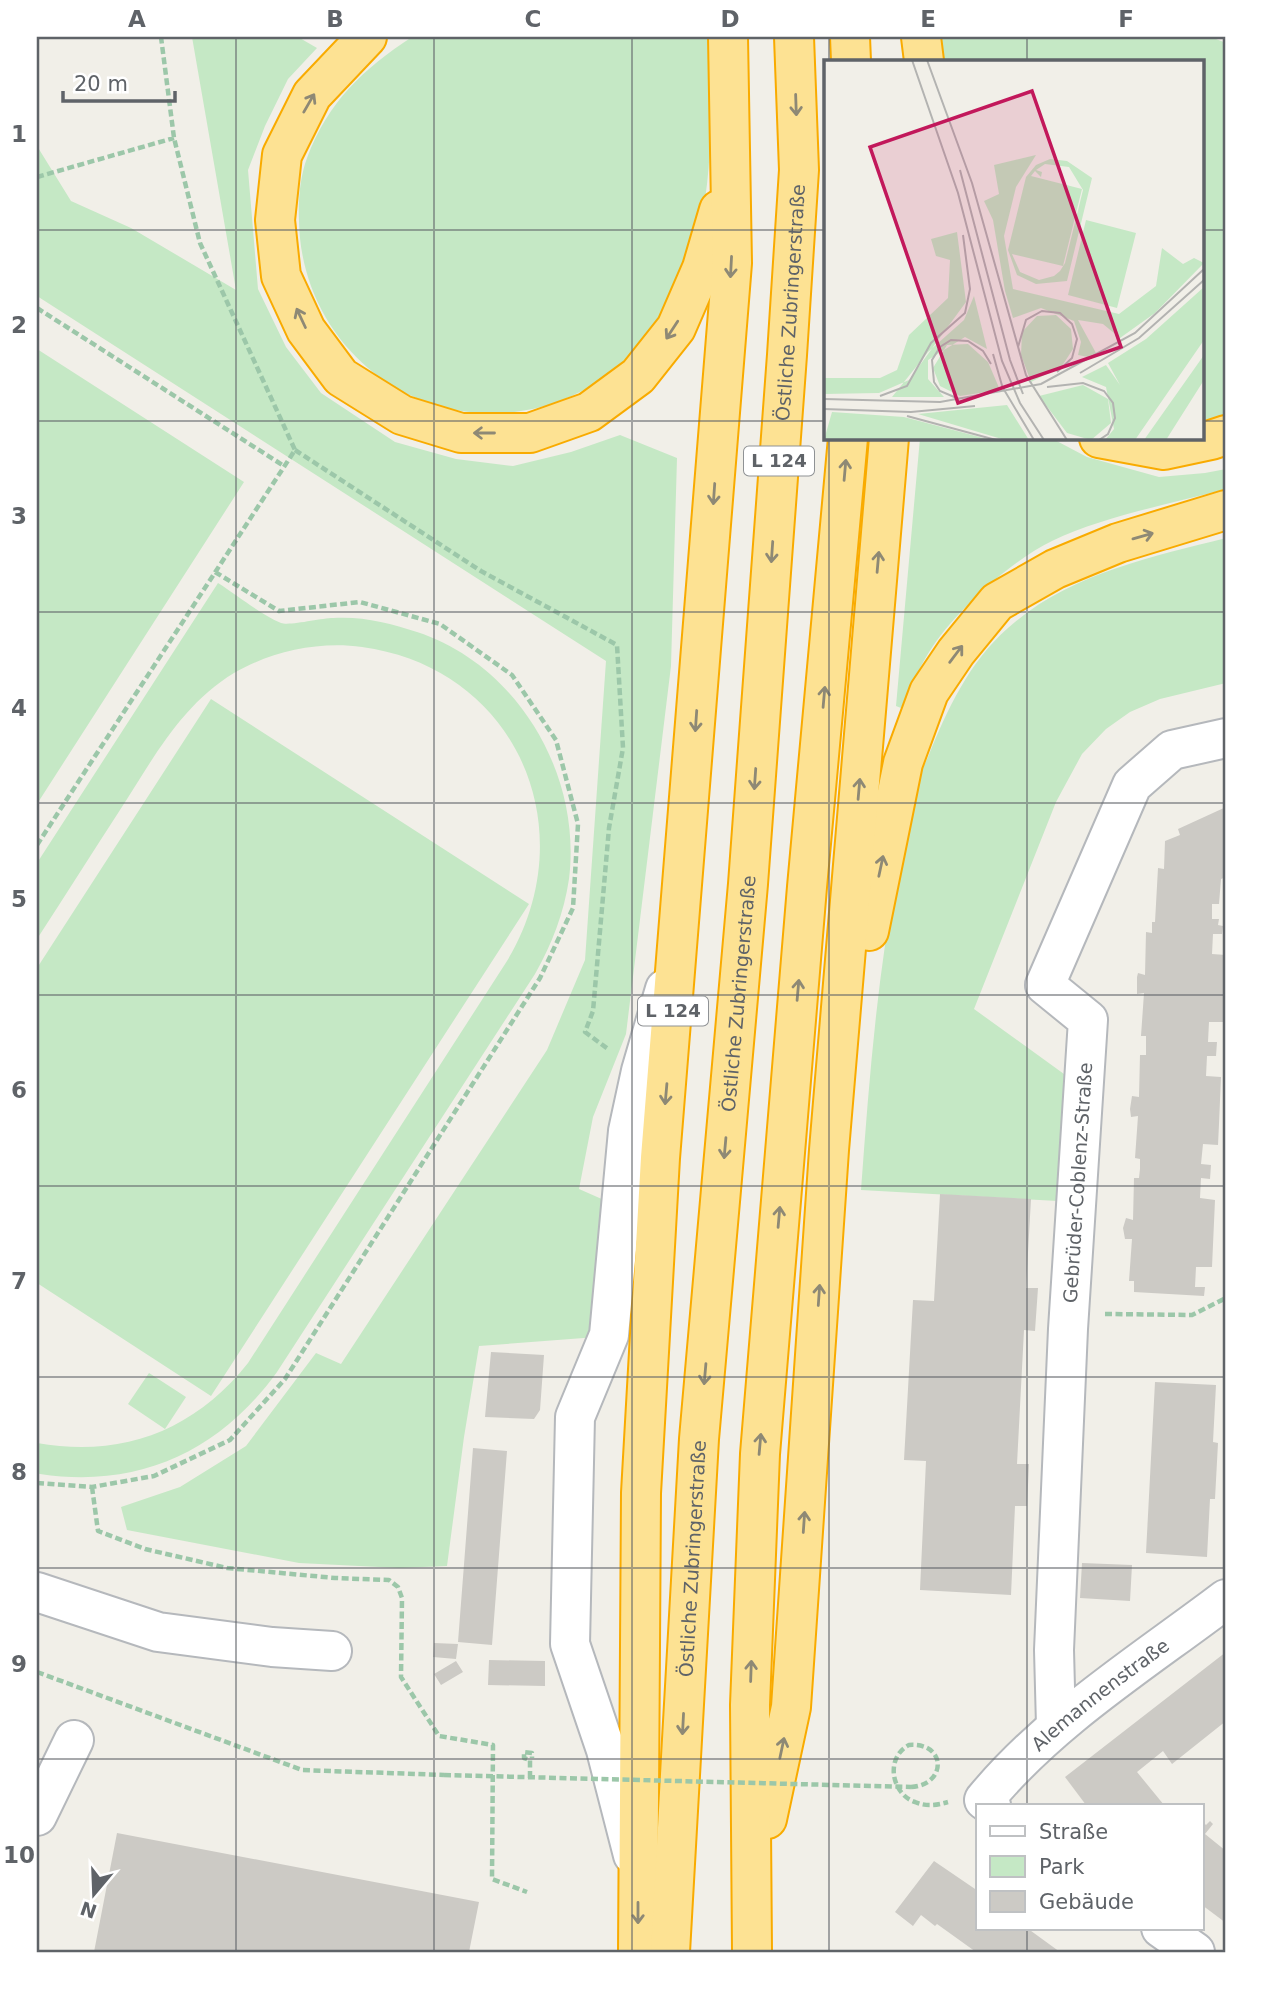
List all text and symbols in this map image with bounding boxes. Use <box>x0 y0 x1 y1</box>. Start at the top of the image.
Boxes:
text: A <box>128 6 146 32</box>
text: B <box>326 6 344 32</box>
text: C <box>525 6 541 32</box>
text: D <box>720 6 740 32</box>
text: E <box>920 6 936 32</box>
text: F <box>1118 6 1134 32</box>
scale bar <box>63 60 175 104</box>
inset map <box>824 60 1204 439</box>
text: 20 m <box>74 72 128 96</box>
one-way arrow <box>302 93 316 113</box>
one-way arrow <box>790 93 803 116</box>
text: 1 <box>11 121 27 147</box>
street label: Östliche Zubringerstraße <box>771 183 809 422</box>
one-way arrow <box>725 255 738 278</box>
one-way arrow <box>294 308 307 329</box>
text: 2 <box>11 312 27 338</box>
one-way arrow <box>665 320 680 339</box>
one-way arrow <box>473 426 496 440</box>
road number: L 124 <box>744 447 814 476</box>
one-way arrow <box>839 459 852 482</box>
one-way arrow <box>707 482 720 504</box>
text: 3 <box>11 503 27 529</box>
one-way arrow <box>1132 528 1154 541</box>
one-way arrow <box>765 540 778 563</box>
one-way arrow <box>872 551 885 574</box>
one-way arrow <box>948 645 963 664</box>
one-way arrow <box>818 686 831 708</box>
text: 4 <box>11 695 27 721</box>
one-way arrow <box>690 709 703 732</box>
one-way arrow <box>748 767 761 790</box>
one-way arrow <box>853 778 866 801</box>
one-way arrow <box>875 855 889 878</box>
street label: Östliche Zubringerstraße <box>717 874 760 1113</box>
text: 5 <box>11 886 27 912</box>
one-way arrow <box>792 979 805 1002</box>
road number: L 124 <box>638 996 708 1026</box>
street label: Gebrüder-Coblenz-Straße <box>1059 1062 1096 1304</box>
text: 6 <box>11 1077 27 1103</box>
one-way arrow <box>659 1082 672 1105</box>
one-way arrow <box>718 1136 731 1159</box>
one-way arrow <box>773 1206 786 1229</box>
text: 7 <box>11 1268 27 1294</box>
one-way arrow <box>813 1284 826 1306</box>
one-way arrow <box>698 1363 711 1385</box>
one-way arrow <box>754 1433 767 1455</box>
street label: Östliche Zubringerstraße <box>675 1439 710 1678</box>
text: 8 <box>11 1459 27 1485</box>
one-way arrow <box>797 1510 810 1533</box>
street label: Alemannenstraße <box>1027 1634 1173 1755</box>
text: 9 <box>11 1651 27 1677</box>
one-way arrow <box>745 1660 758 1683</box>
one-way arrow <box>677 1712 690 1735</box>
one-way arrow <box>776 1737 790 1760</box>
legend <box>976 1804 1204 1930</box>
text: Straße <box>1039 1820 1108 1844</box>
text: 10 <box>3 1842 35 1868</box>
text: Park <box>1039 1855 1085 1879</box>
north arrow <box>60 1860 130 1930</box>
text: Gebäude <box>1039 1890 1134 1914</box>
text: N <box>77 1897 100 1923</box>
one-way arrow <box>631 1901 645 1924</box>

